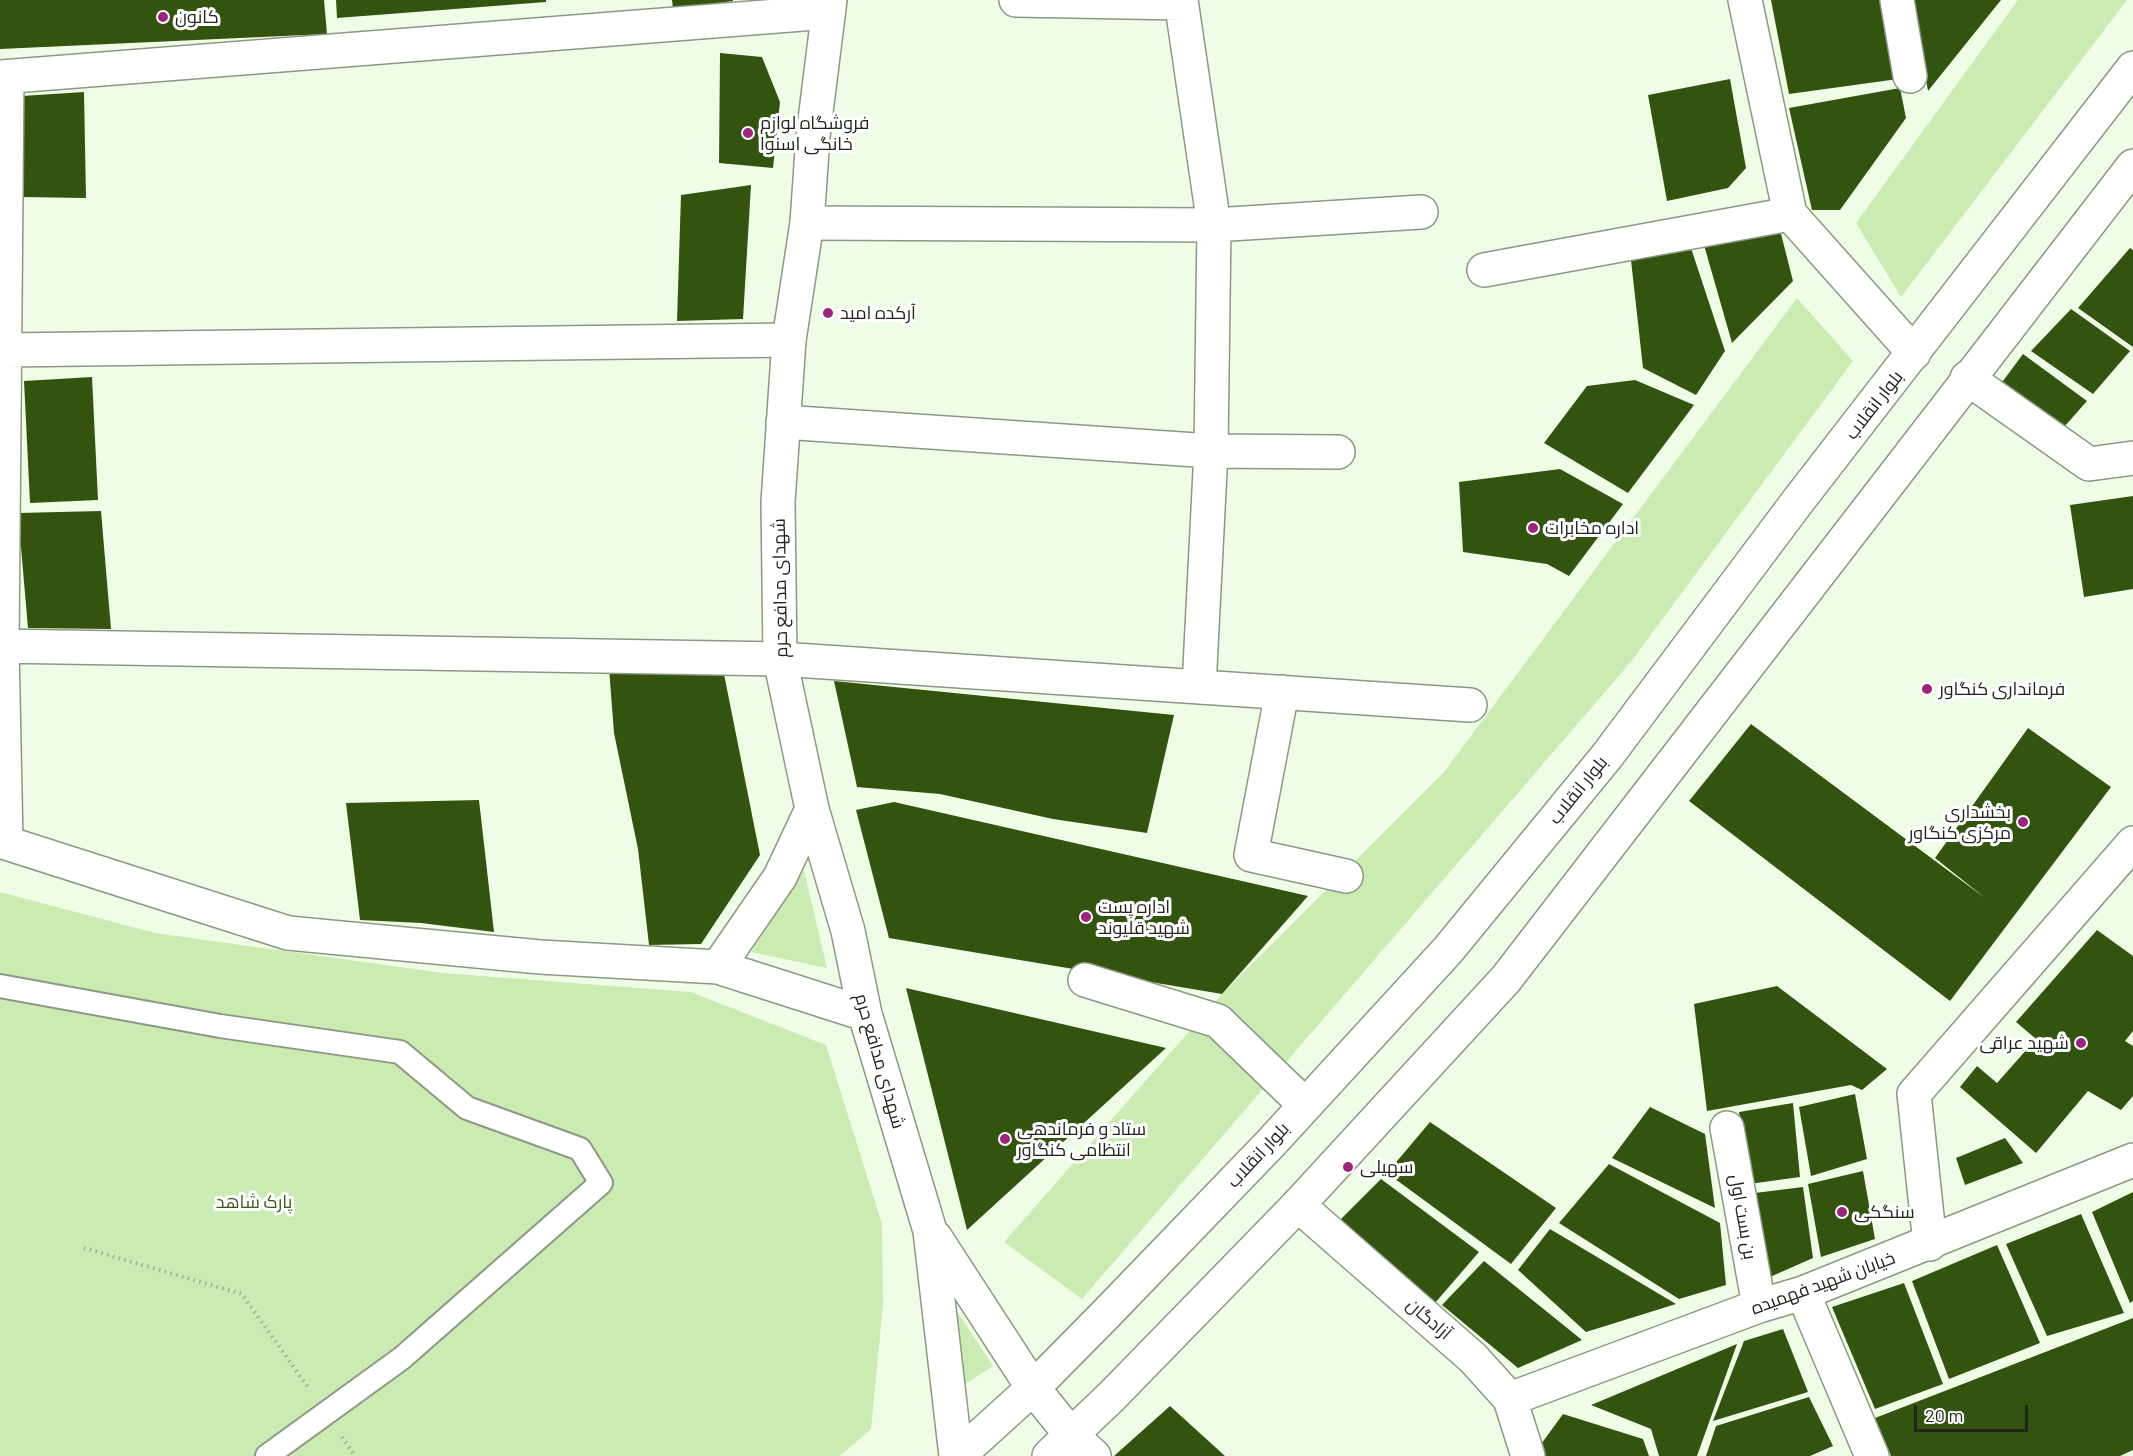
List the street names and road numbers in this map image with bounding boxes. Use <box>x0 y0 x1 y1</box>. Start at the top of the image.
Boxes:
street label: بلوار انقلاب <box>1840 366 1908 444</box>
street label: شهدای مدافع حرم <box>768 518 792 658</box>
street label: بلوار انقلاب <box>1544 752 1612 828</box>
street label: شهدای مدافع حرم <box>850 991 910 1131</box>
street label: بلوار انقلاب <box>1222 1118 1294 1192</box>
street label: بن بست اول <box>1725 1173 1761 1261</box>
street label: خیابان شهید فهمیده <box>1748 1247 1898 1319</box>
street label: آزادگان <box>1402 1294 1456 1344</box>

